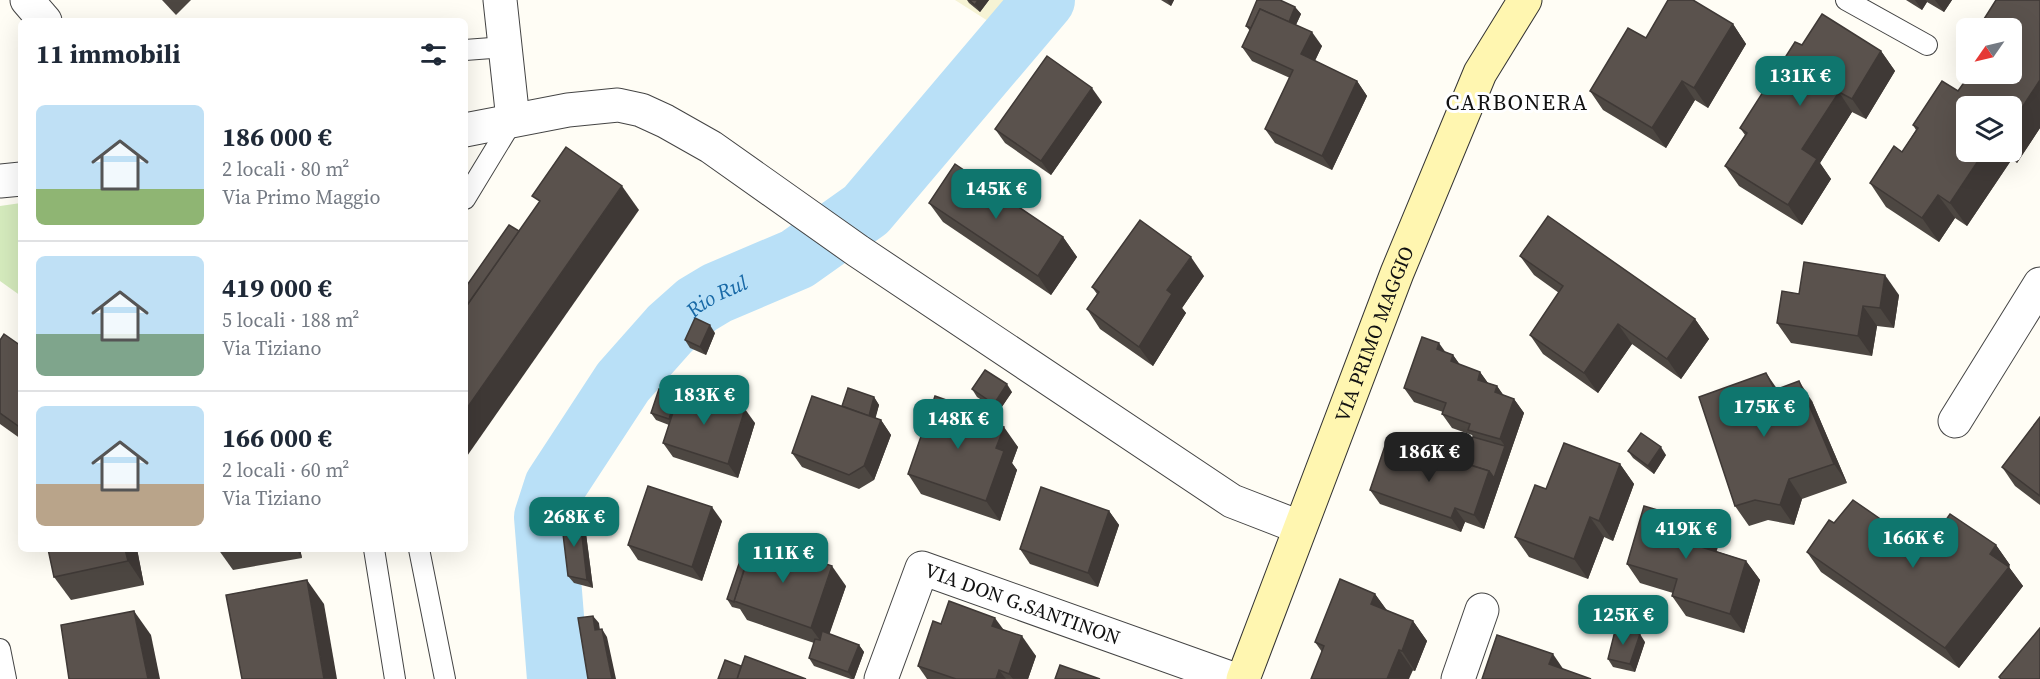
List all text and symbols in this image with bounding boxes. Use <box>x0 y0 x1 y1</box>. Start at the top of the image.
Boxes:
north arrow <box>1956 18 2022 84</box>
map controls <box>1956 18 2022 162</box>
text: 11 immobili <box>36 36 180 72</box>
icon: filters <box>417 38 450 71</box>
pin: 131K € <box>1751 56 1849 107</box>
text: 131K € <box>1769 61 1831 89</box>
district label: CARBONERA <box>1445 87 1589 117</box>
button: layers <box>1956 96 2022 162</box>
text: 186 000 € <box>222 119 332 155</box>
icon: home <box>84 129 156 201</box>
text: 2 locali · 80 m² <box>222 155 349 183</box>
pin: 145K € <box>947 169 1045 220</box>
text: 145K € <box>965 174 1027 202</box>
text: Via Primo Maggio <box>222 183 380 211</box>
street label: VIA PRIMO MAGGIO <box>1328 242 1421 426</box>
water label: Rio Rul <box>678 267 752 324</box>
text: 419 000 € <box>222 270 332 306</box>
icon: home <box>84 280 156 352</box>
text: 5 locali · 188 m² <box>222 306 359 334</box>
text: Via Tiziano <box>222 334 322 362</box>
pin: 183K € <box>655 375 753 426</box>
text: 183K € <box>673 380 735 408</box>
pin: 175K € <box>1715 387 1813 438</box>
text: 175K € <box>1733 392 1795 420</box>
pin: 148K € <box>909 399 1007 450</box>
text: 148K € <box>927 404 989 432</box>
text: 166 000 € <box>222 420 332 456</box>
icon: home <box>84 430 156 502</box>
pin: 186K € <box>1380 432 1478 483</box>
text: 186K € <box>1398 437 1460 465</box>
text: 2 locali · 60 m² <box>222 456 349 484</box>
text: Via Tiziano <box>222 484 322 512</box>
pin: 268K € <box>525 497 623 548</box>
text: 268K € <box>543 502 605 530</box>
pin: 419K € <box>1637 509 1735 560</box>
text: 419K € <box>1655 514 1717 542</box>
pin: 166K € <box>1864 518 1962 569</box>
text: 166K € <box>1882 523 1944 551</box>
pin: 111K € <box>734 533 832 584</box>
text: 111K € <box>752 538 814 566</box>
street label: VIA DON G.SANTINON <box>921 556 1124 652</box>
pin: 125K € <box>1574 595 1672 646</box>
text: 125K € <box>1592 600 1654 628</box>

